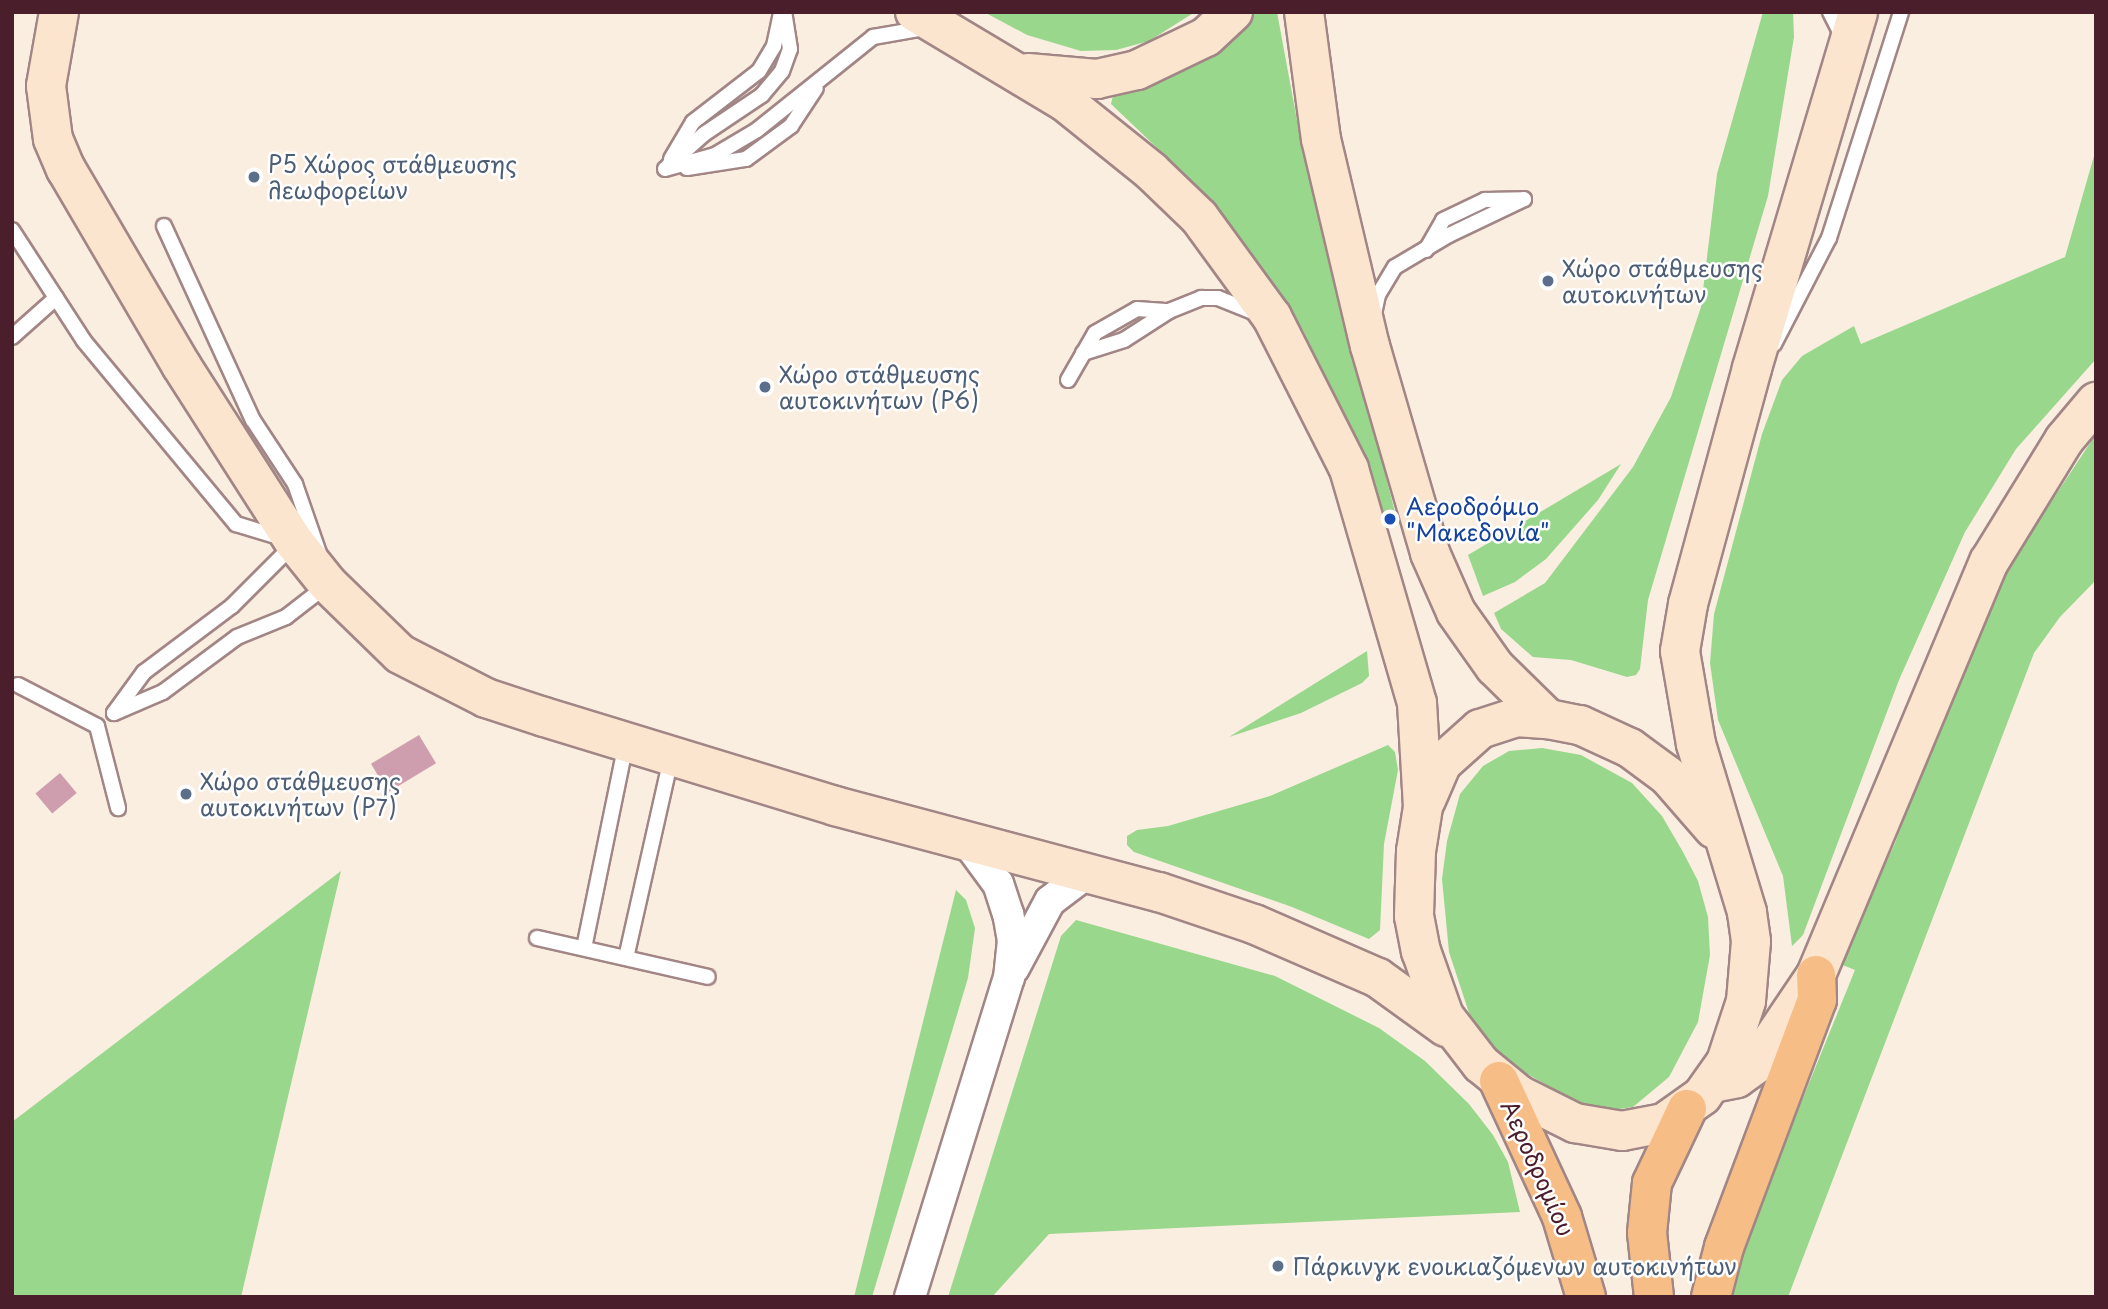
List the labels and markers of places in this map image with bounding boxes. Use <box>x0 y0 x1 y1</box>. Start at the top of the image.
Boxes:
place label: P5 Χώρος στάθμευσης λεωφορείων <box>268 150 517 204</box>
marker: P5 Χώρος στάθμευσης λεωφορείων <box>246 169 262 185</box>
place label: Χώρο στάθμευσης αυτοκινήτων <box>1562 254 1762 308</box>
marker: Χώρο στάθμευσης αυτοκινήτων <box>1540 273 1556 289</box>
place label: Χώρο στάθμευσης αυτοκινήτων (P6) <box>779 360 979 414</box>
marker: Χώρο στάθμευσης αυτοκινήτων (P6) <box>757 379 773 395</box>
place label: Αεροδρόμιο "Μακεδονία" <box>1406 492 1549 546</box>
marker: Αεροδρόμιο "Μακεδονία" <box>1380 509 1400 529</box>
place label: Χώρο στάθμευσης αυτοκινήτων (P7) <box>200 767 400 821</box>
marker: Χώρο στάθμευσης αυτοκινήτων (P7) <box>178 786 194 802</box>
place label: Πάρκινγκ ενοικιαζόμενων αυτοκινήτων <box>1292 1252 1739 1280</box>
marker: Πάρκινγκ ενοικιαζόμενων αυτοκινήτων <box>1270 1258 1286 1274</box>

